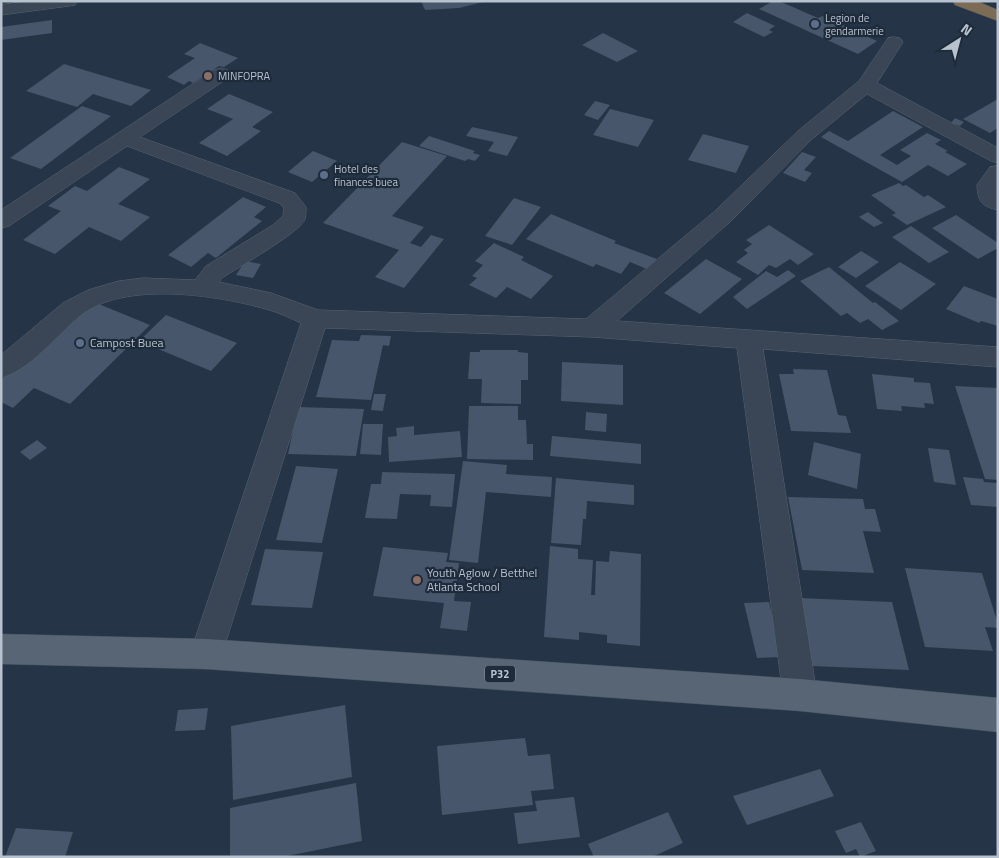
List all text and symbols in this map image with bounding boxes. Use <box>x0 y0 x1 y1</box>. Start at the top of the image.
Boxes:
place label: Legion de gendarmerie <box>825 10 884 39</box>
north arrow <box>934 15 984 65</box>
marker: Legion de gendarmerie <box>809 18 821 30</box>
text: N <box>957 18 977 40</box>
place label: MINFOPRA <box>218 68 271 84</box>
marker: MINFOPRA <box>202 70 214 82</box>
place label: Hotel des finances buea <box>334 161 398 190</box>
marker: Hotel des finances buea <box>318 169 330 181</box>
place label: Campost Buea <box>90 333 164 352</box>
marker: Campost Buea <box>74 337 86 349</box>
place label: Youth Aglow / Betthel Atlanta School <box>427 563 537 596</box>
marker: Youth Aglow / Betthel Atlanta School <box>411 574 423 586</box>
road number: P32 <box>485 666 515 682</box>

